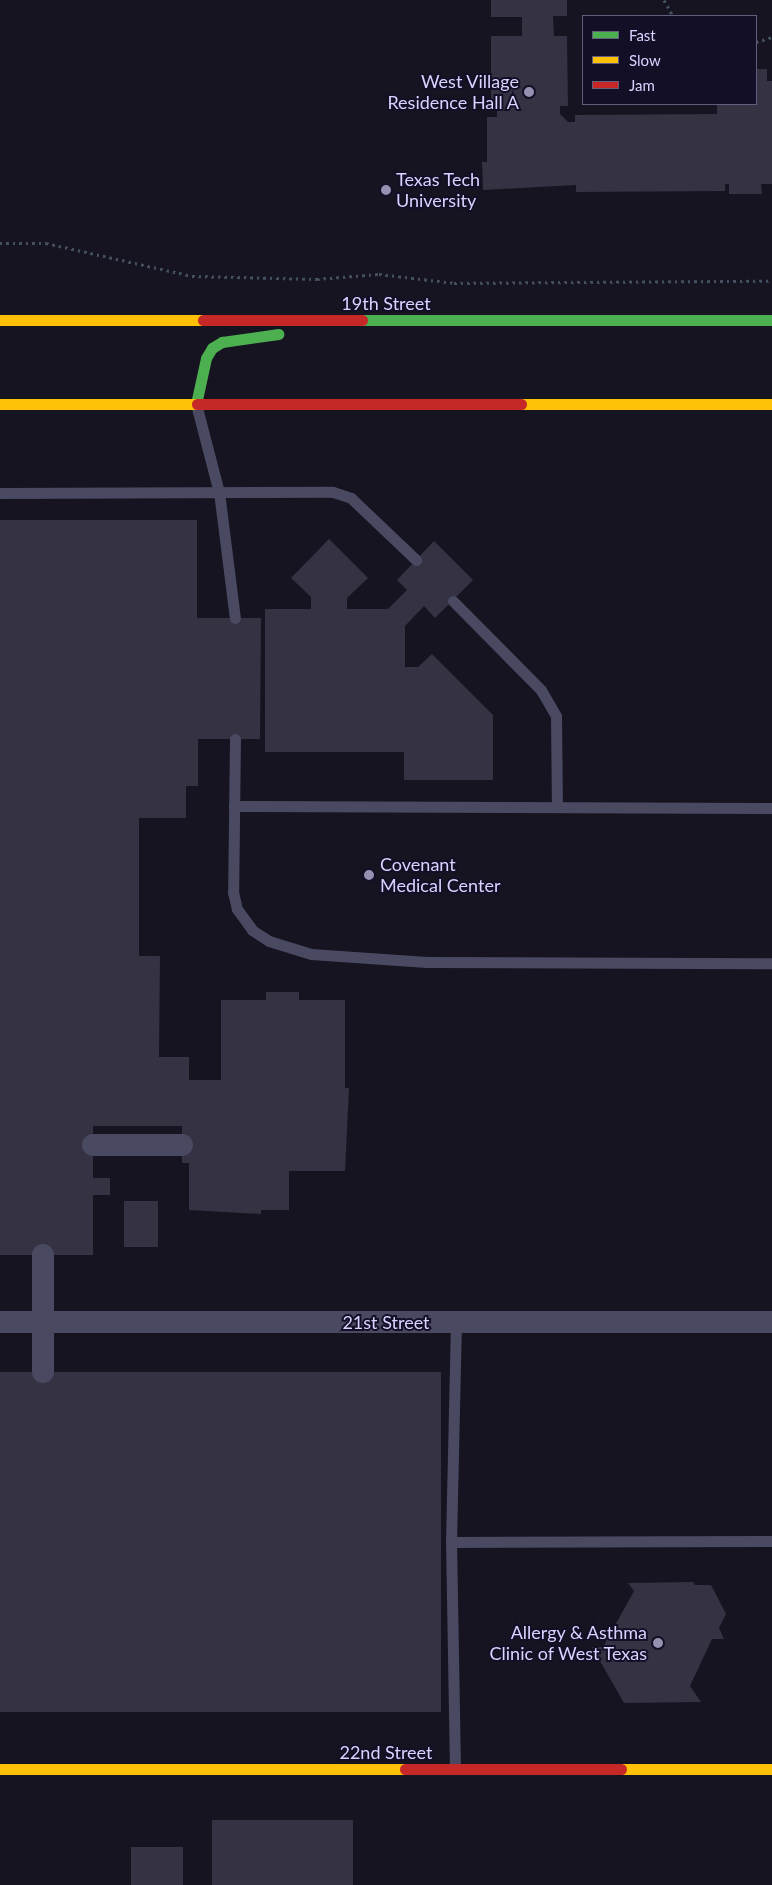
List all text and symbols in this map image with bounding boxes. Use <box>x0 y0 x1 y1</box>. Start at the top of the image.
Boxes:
legend <box>582 15 757 105</box>
text: Fast <box>629 26 656 44</box>
text: Slow <box>629 51 661 69</box>
place label: West Village Residence Hall A <box>387 71 519 114</box>
text: Jam <box>629 76 655 94</box>
marker: West Village Residence Hall A <box>523 86 535 98</box>
place label: Texas Tech University <box>396 169 481 212</box>
marker: Texas Tech University <box>380 184 392 196</box>
street label: 19th Street <box>341 292 431 314</box>
place label: Covenant Medical Center <box>380 854 500 896</box>
marker: Covenant Medical Center <box>362 868 376 882</box>
street label: 21st Street <box>342 1311 430 1333</box>
place label: Allergy & Asthma Clinic of West Texas <box>488 1622 647 1665</box>
marker: Allergy & Asthma Clinic of West Texas <box>651 1636 665 1650</box>
street label: 22nd Street <box>339 1741 433 1763</box>

